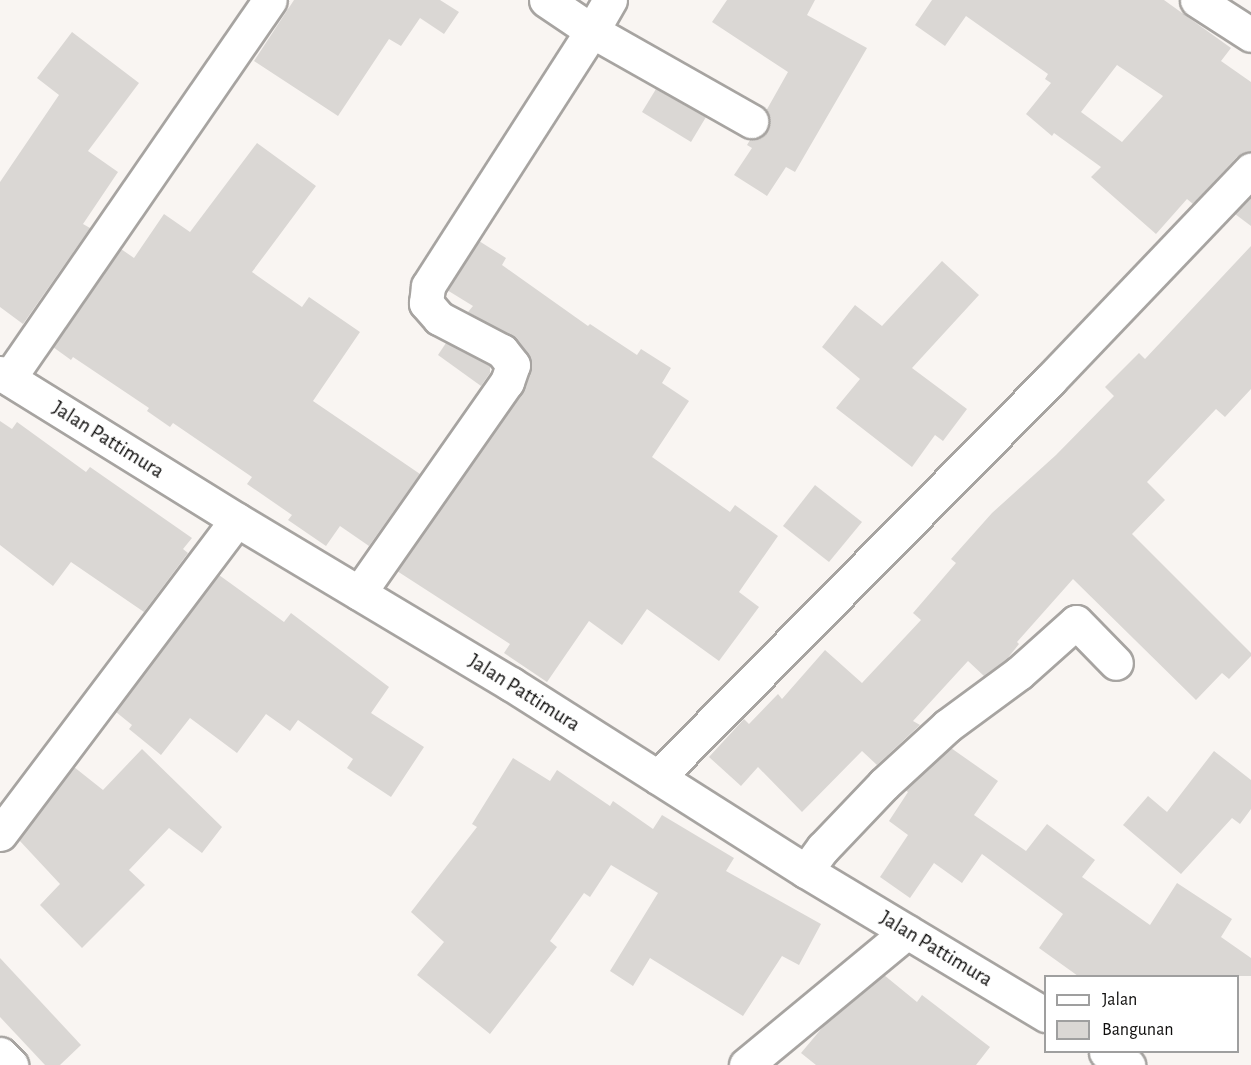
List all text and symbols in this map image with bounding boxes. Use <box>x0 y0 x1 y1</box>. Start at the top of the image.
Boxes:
street label: Jalan Pattimura <box>48 396 168 484</box>
street label: Jalan Pattimura <box>464 649 584 737</box>
street label: Jalan Pattimura <box>875 906 997 992</box>
legend <box>1044 975 1239 1053</box>
text: Jalan <box>1102 991 1137 1009</box>
text: Bangunan <box>1102 1021 1174 1039</box>

